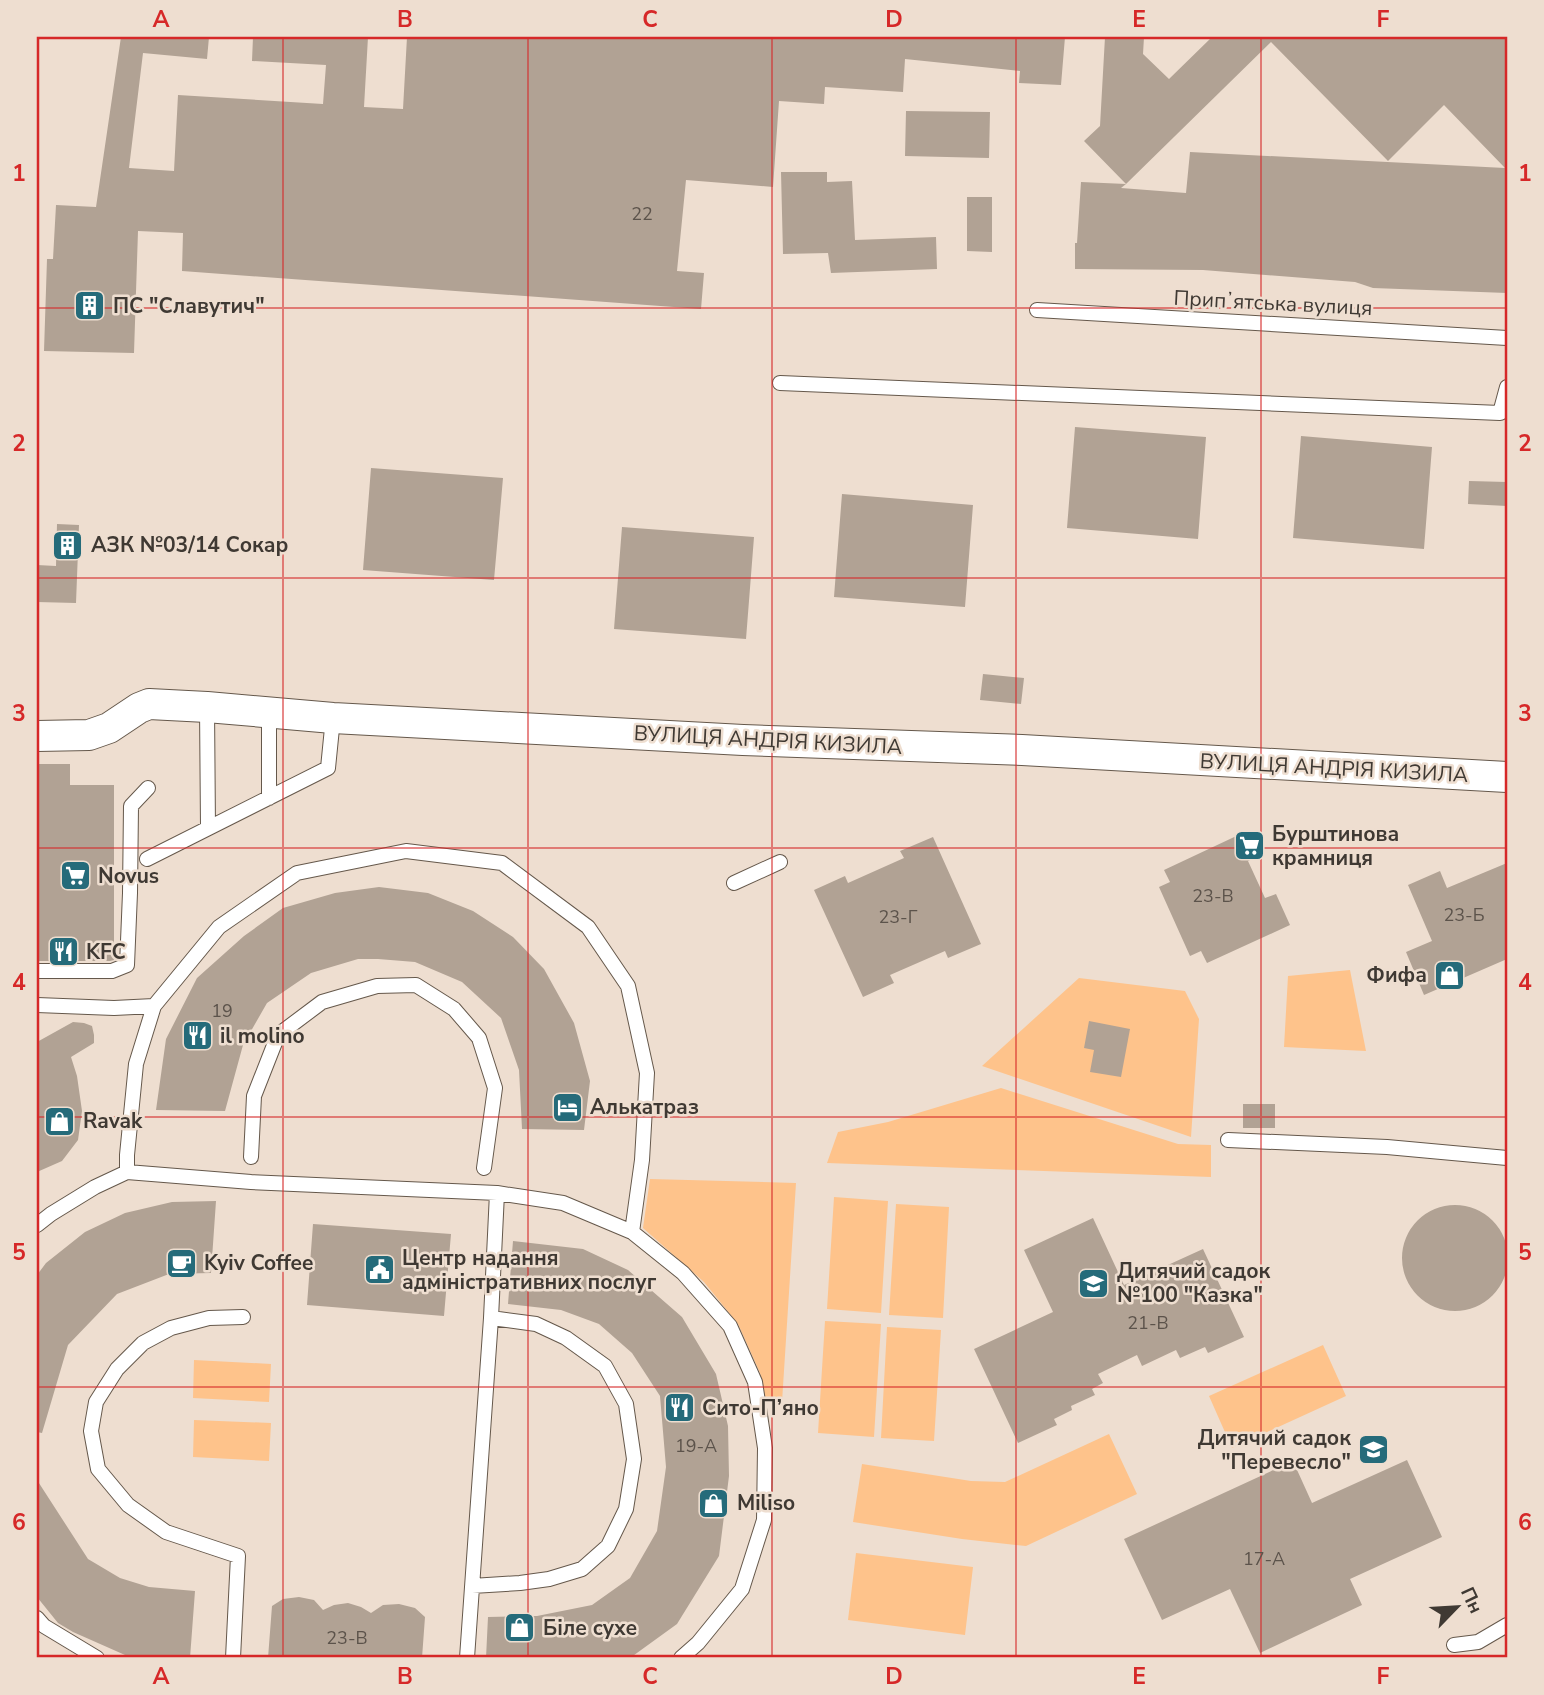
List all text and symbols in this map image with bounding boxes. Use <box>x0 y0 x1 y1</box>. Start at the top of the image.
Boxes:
text: A <box>152 4 170 35</box>
text: B <box>397 4 413 35</box>
text: C <box>642 4 658 35</box>
text: D <box>885 4 903 35</box>
text: E <box>1132 4 1146 35</box>
text: F <box>1377 4 1390 35</box>
text: 1 <box>12 158 26 189</box>
text: 1 <box>1518 158 1532 189</box>
house number: 22 <box>631 202 653 226</box>
street label: Припʼятська вулиця <box>1173 284 1373 322</box>
building icon: ПС "Славутич" <box>73 289 107 323</box>
place label: ПС "Славутич" <box>113 292 265 320</box>
text: 2 <box>12 428 26 459</box>
text: 2 <box>1518 428 1532 459</box>
building icon: АЗК №03/14 Сокар <box>51 528 85 562</box>
place label: АЗК №03/14 Сокар <box>91 531 288 559</box>
text: 3 <box>12 698 26 729</box>
text: 3 <box>1518 698 1532 729</box>
street label: ВУЛИЦЯ АНДРІЯ КИЗИЛА <box>633 719 903 761</box>
street label: ВУЛИЦЯ АНДРІЯ КИЗИЛА <box>1199 747 1469 789</box>
place label: Бурштинова крамниця <box>1272 820 1399 872</box>
supermarket icon: Бурштинова крамниця <box>1232 829 1266 863</box>
supermarket icon: Novus <box>58 859 92 893</box>
place label: Novus <box>98 862 159 890</box>
house number: 23-В <box>1192 884 1234 908</box>
house number: 23-Б <box>1443 903 1485 927</box>
house number: 23-Г <box>879 905 918 929</box>
restaurant icon: KFC <box>46 935 80 969</box>
place label: KFC <box>86 938 126 966</box>
shop icon: Фифа <box>1433 958 1467 992</box>
place label: Фифа <box>1366 961 1427 989</box>
text: 4 <box>12 967 26 998</box>
text: 4 <box>1518 967 1532 998</box>
house number: 19 <box>211 999 233 1023</box>
restaurant icon: il molino <box>180 1019 214 1053</box>
place label: il molino <box>220 1022 305 1050</box>
hotel icon: Алькатраз <box>550 1090 584 1124</box>
place label: Алькатраз <box>590 1093 699 1121</box>
shop icon: Ravak <box>43 1104 77 1138</box>
place label: Ravak <box>83 1107 143 1135</box>
text: 5 <box>12 1237 26 1268</box>
text: 5 <box>1518 1237 1532 1268</box>
place label: Центр надання адміністративних послуг <box>402 1244 657 1296</box>
cafe icon: Kyiv Coffee <box>164 1246 198 1280</box>
place label: Kyiv Coffee <box>204 1249 313 1277</box>
public building icon: Центр надання адміністративних послуг <box>362 1253 396 1287</box>
place label: Дитячий садок №100 "Казка" <box>1117 1257 1271 1309</box>
school or university icon: Дитячий садок №100 "Казка" <box>1077 1266 1111 1300</box>
house number: 21-В <box>1127 1311 1169 1335</box>
restaurant icon: Сито-П’яно <box>662 1391 696 1425</box>
place label: Сито-П’яно <box>702 1394 819 1422</box>
place label: Дитячий садок "Перевесло" <box>1198 1424 1351 1476</box>
school or university icon: Дитячий садок "Перевесло" <box>1357 1433 1391 1467</box>
house number: 19-А <box>675 1434 717 1458</box>
shop icon: Miliso <box>697 1486 731 1520</box>
place label: Miliso <box>737 1489 795 1517</box>
text: 6 <box>12 1507 26 1538</box>
text: 6 <box>1518 1507 1532 1538</box>
house number: 17-А <box>1243 1547 1285 1571</box>
north arrow <box>1422 1572 1492 1642</box>
text: Пн <box>1454 1583 1489 1618</box>
shop icon: Біле сухе <box>503 1611 537 1645</box>
place label: Біле сухе <box>543 1614 637 1642</box>
house number: 23-В <box>326 1626 368 1650</box>
text: A <box>152 1661 170 1692</box>
text: B <box>397 1661 413 1692</box>
text: C <box>642 1661 658 1692</box>
text: D <box>885 1661 903 1692</box>
text: E <box>1132 1661 1146 1692</box>
text: F <box>1377 1661 1390 1692</box>

